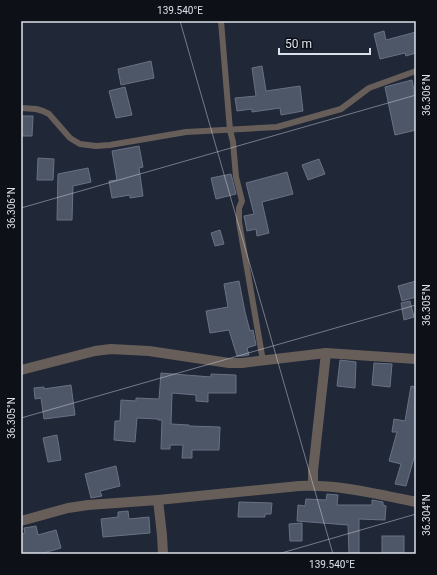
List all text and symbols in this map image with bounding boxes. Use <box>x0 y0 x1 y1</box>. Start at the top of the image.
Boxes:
text: 139.540°E <box>157 5 203 16</box>
scale bar <box>279 30 370 56</box>
text: 50 m <box>285 37 312 51</box>
text: 36.306°N <box>421 74 432 116</box>
text: 36.306°N <box>6 187 17 229</box>
text: 36.305°N <box>421 284 432 326</box>
text: 36.305°N <box>6 397 17 439</box>
text: 36.304°N <box>421 494 432 536</box>
text: 139.540°E <box>309 559 355 570</box>

